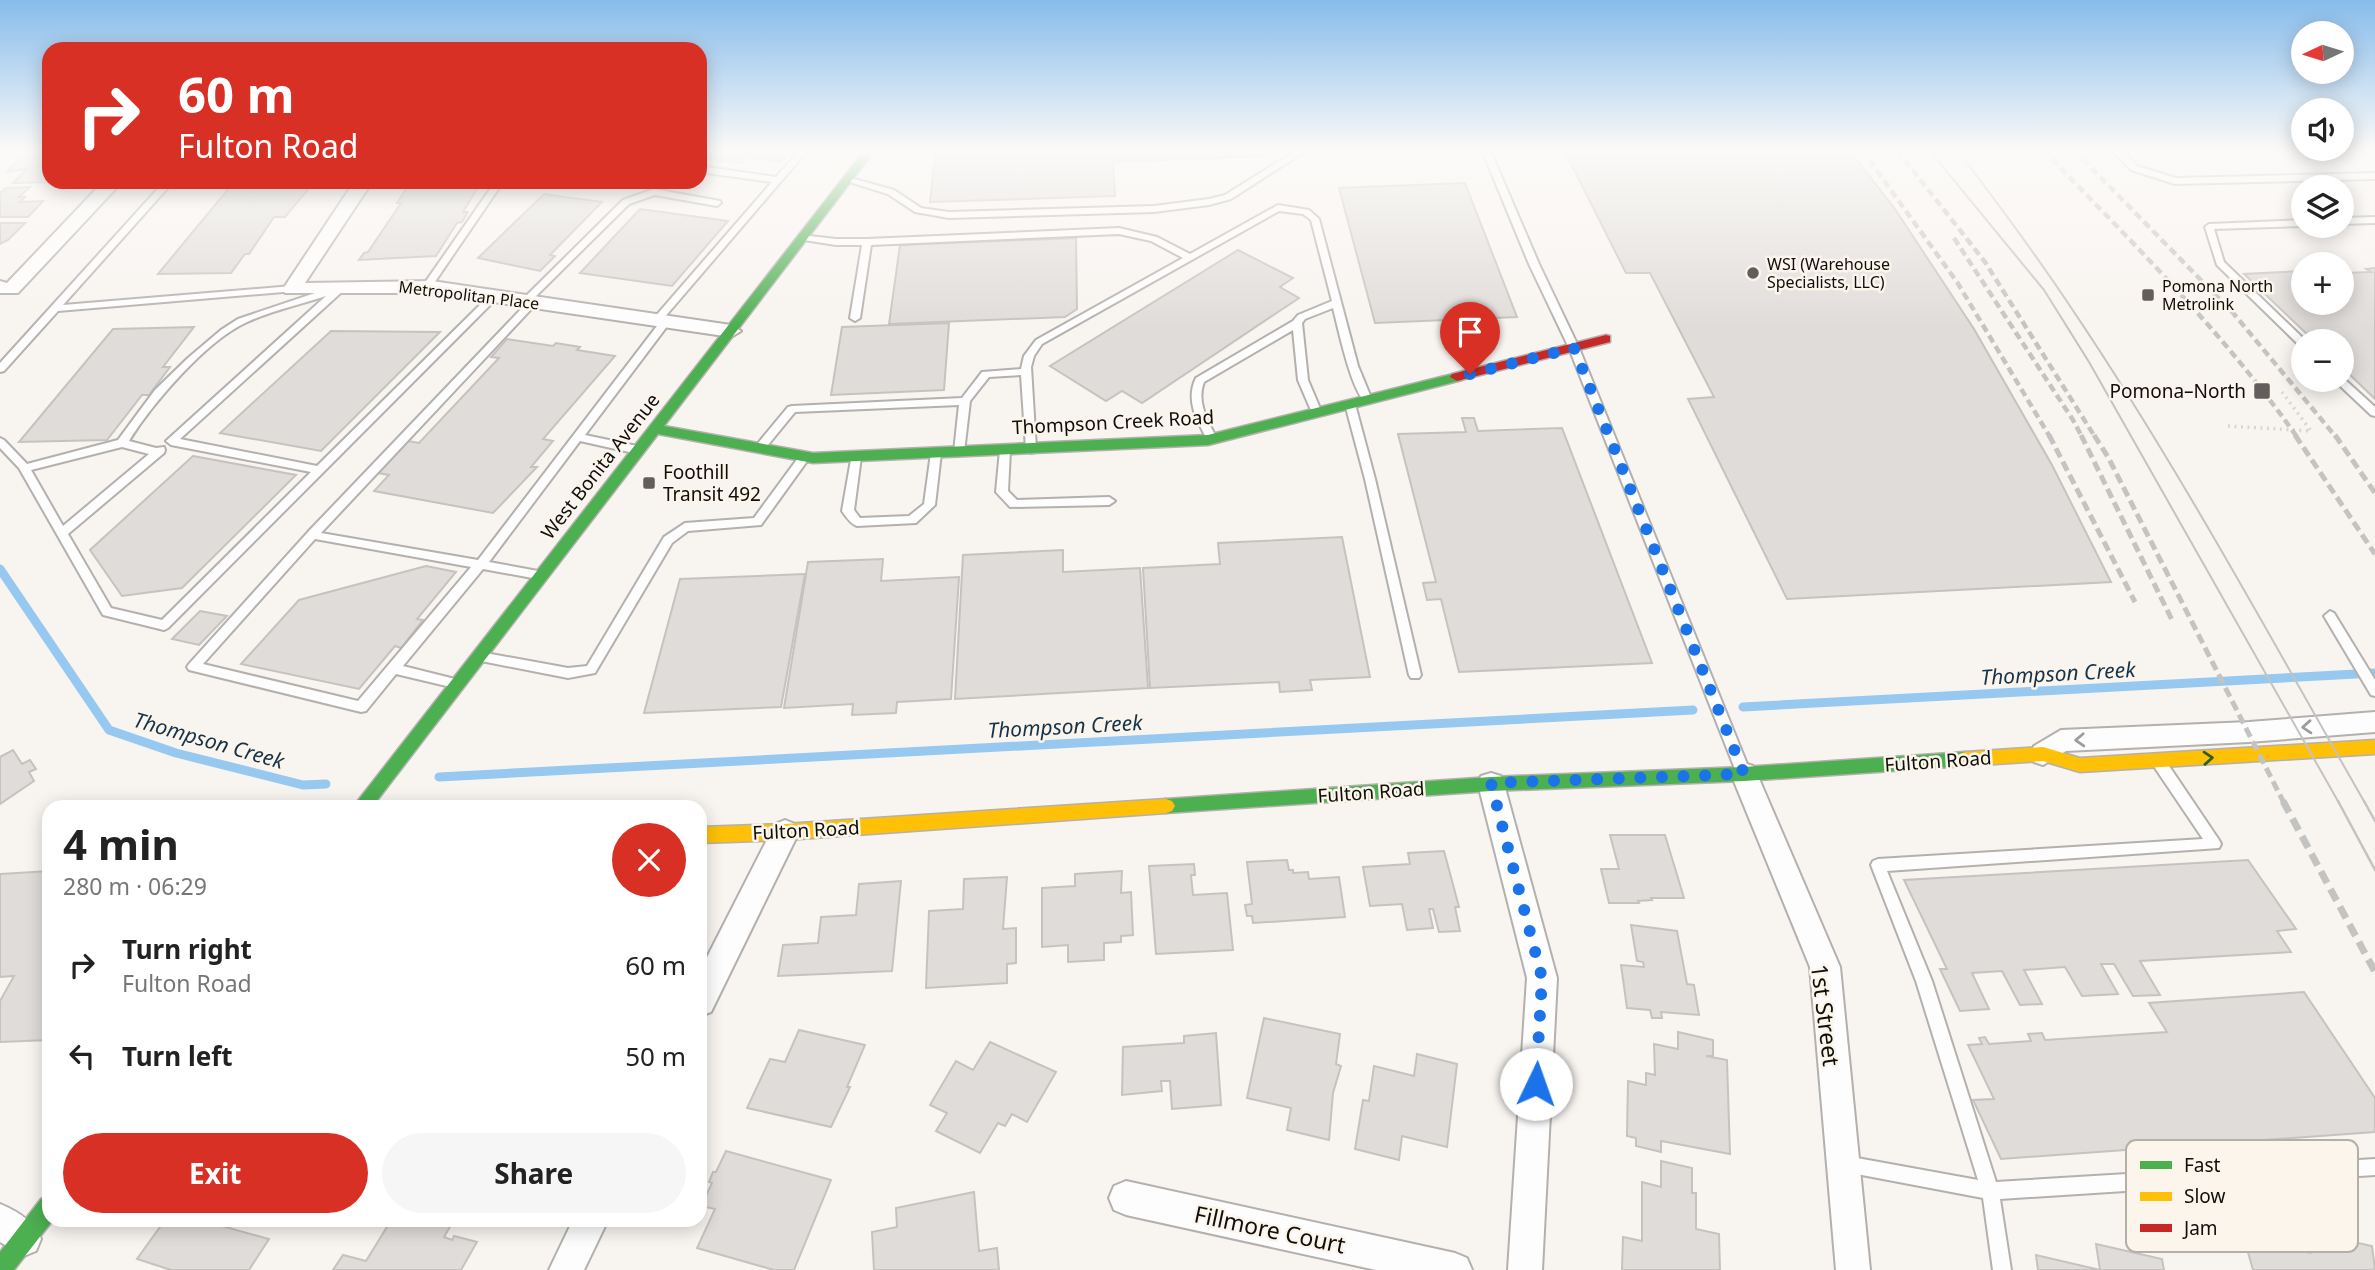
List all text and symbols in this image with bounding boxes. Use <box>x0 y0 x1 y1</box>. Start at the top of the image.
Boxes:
north arrow <box>2291 21 2354 84</box>
map controls <box>2291 21 2354 392</box>
text: 60 m <box>178 61 295 127</box>
icon: right <box>63 70 154 161</box>
button: sound <box>2291 98 2354 161</box>
text: Fulton Road <box>178 124 359 167</box>
button: layers <box>2291 175 2354 238</box>
button: + <box>2291 252 2354 315</box>
place label: WSI (Warehouse Specialists, LLC) <box>1767 253 1890 293</box>
marker: WSI (Warehouse Specialists, LLC) <box>1745 265 1761 281</box>
street label: Metropolitan Place <box>398 275 540 315</box>
place label: Pomona North Metrolink <box>2162 275 2273 315</box>
marker: Pomona North Metrolink <box>2140 287 2156 303</box>
pin <box>1440 302 1500 374</box>
icon: arrive <box>1451 313 1489 351</box>
button: − <box>2291 329 2354 392</box>
place label: Pomona–North <box>2109 378 2246 404</box>
marker: Pomona–North <box>2252 381 2272 401</box>
street label: West Bonita Avenue <box>535 388 665 544</box>
street label: Thompson Creek Road <box>1011 404 1215 440</box>
place label: Foothill Transit 492 <box>663 459 761 507</box>
marker: Foothill Transit 492 <box>641 475 657 491</box>
water label: Thompson Creek <box>1980 655 2138 691</box>
water label: Thompson Creek <box>131 705 289 775</box>
water label: Thompson Creek <box>987 708 1145 744</box>
one-way arrow <box>2301 719 2312 734</box>
one-way arrow <box>2074 733 2085 748</box>
street label: Fulton Road <box>1884 744 1992 778</box>
one-way arrow <box>2202 751 2213 766</box>
street label: Fulton Road <box>1317 775 1425 809</box>
street label: Fulton Road <box>752 814 860 846</box>
text: 4 min <box>63 815 179 872</box>
button: close <box>612 823 686 897</box>
text: 280 m · 06:29 <box>63 870 207 902</box>
text: Turn right <box>122 931 252 967</box>
icon: right <box>63 946 101 984</box>
text: 60 m <box>625 947 686 983</box>
street label: 1st Street <box>1804 962 1848 1068</box>
text: Fulton Road <box>122 967 252 999</box>
icon: left <box>63 1037 101 1075</box>
text: Turn left <box>122 1038 233 1074</box>
text: 50 m <box>625 1038 686 1074</box>
position arrow <box>1499 1047 1573 1121</box>
button: Exit <box>63 1133 368 1213</box>
button: Share <box>382 1133 686 1213</box>
legend <box>2126 1140 2358 1252</box>
text: Fast <box>2184 1152 2221 1178</box>
text: Slow <box>2184 1183 2225 1209</box>
street label: Fillmore Court <box>1192 1197 1348 1261</box>
text: Jam <box>2182 1215 2218 1241</box>

